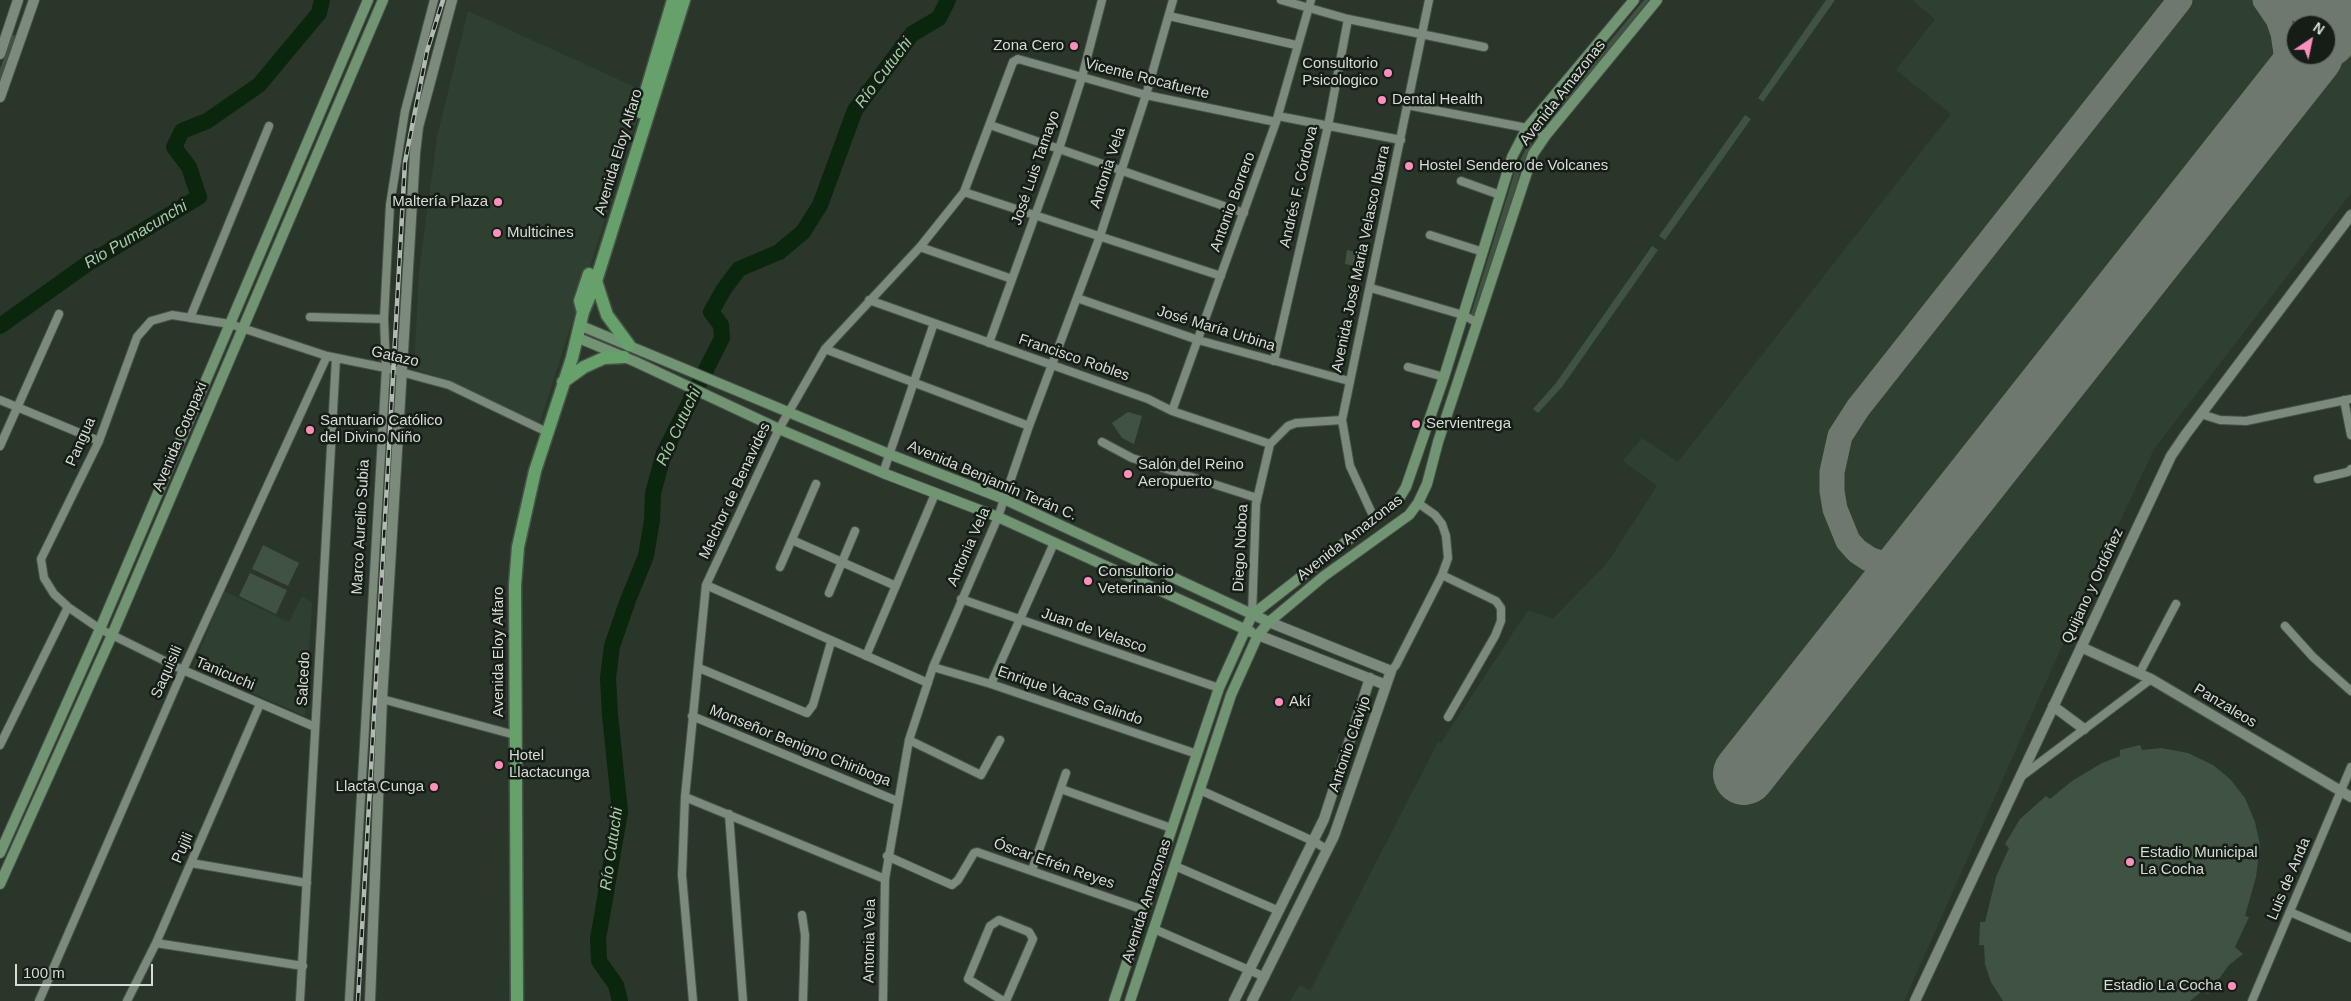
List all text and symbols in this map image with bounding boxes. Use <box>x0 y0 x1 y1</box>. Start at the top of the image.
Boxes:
north arrow <box>2286 15 2336 65</box>
text: N <box>2310 19 2327 38</box>
water label: Río Cutuchi <box>851 34 917 112</box>
place label: Zona Cero <box>993 37 1064 55</box>
street label: Avenida Amazonas <box>1516 37 1610 149</box>
marker: Zona Cero <box>1068 40 1080 52</box>
street label: Vicente Rocafuerte <box>1083 55 1211 103</box>
place label: Consultorio Psicologico <box>1302 55 1378 90</box>
marker: Consultorio Psicologico <box>1382 67 1394 79</box>
street label: Avenida Eloy Alfaro <box>591 87 647 217</box>
place label: Dental Health <box>1392 91 1483 109</box>
marker: Dental Health <box>1376 94 1388 106</box>
street label: José Luis Tamayo <box>1008 108 1064 228</box>
street label: Andrés F. Córdova <box>1276 124 1322 250</box>
street label: Antonia Vela <box>1086 125 1130 211</box>
street label: Avenida José Maria Velasco Ibarra <box>1328 144 1394 374</box>
street label: Antonio Borrero <box>1207 150 1259 254</box>
place label: Hostel Sendero de Volcanes <box>1419 157 1608 175</box>
marker: Hostel Sendero de Volcanes <box>1403 160 1415 172</box>
place label: Maltería Plaza <box>392 193 488 211</box>
marker: Maltería Plaza <box>492 196 504 208</box>
water label: Rio Pumacunchi <box>81 197 191 273</box>
place label: Multicines <box>507 224 574 242</box>
marker: Multicines <box>491 227 503 239</box>
street label: José María Urbina <box>1155 302 1277 356</box>
street label: Francisco Robles <box>1016 331 1132 385</box>
street label: Gatazo <box>369 343 421 371</box>
street label: Avenida Cotopaxi <box>149 379 211 495</box>
water label: Río Cutuchi <box>653 385 705 469</box>
place label: Santuario Católico del Divino Niño <box>320 412 443 447</box>
street label: Pangua <box>62 415 100 469</box>
place label: Servientrega <box>1426 415 1511 433</box>
marker: Servientrega <box>1410 418 1422 430</box>
street label: Melchor de Benavides <box>695 420 775 562</box>
marker: Santuario Católico del Divino Niño <box>304 424 316 436</box>
street label: Avenida Benjamín Terán C. <box>905 437 1079 525</box>
place label: Salón del Reino Aeropuerto <box>1138 456 1244 491</box>
street label: Marco Aurelio Subia <box>348 459 374 595</box>
marker: Salón del Reino Aeropuerto <box>1122 468 1134 480</box>
street label: Avenida Amazonas <box>1294 491 1406 585</box>
street label: Diego Noboa <box>1230 504 1252 592</box>
street label: Antonia Vela <box>944 505 994 589</box>
street label: Quijano y Ordóñez <box>2058 526 2128 646</box>
place label: Consultorio Veterinanio <box>1098 563 1174 598</box>
marker: Consultorio Veterinanio <box>1082 575 1094 587</box>
street label: Avenida Eloy Alfaro <box>490 587 508 717</box>
street label: Juan de Velasco <box>1039 605 1149 657</box>
street label: Saquisili <box>147 643 187 701</box>
street label: Salcedo <box>294 651 314 707</box>
street label: Tanicuchi <box>193 653 257 695</box>
street label: Enrique Vacas Galindo <box>995 663 1145 729</box>
street label: Panzaleos <box>2190 680 2260 732</box>
place label: Akí <box>1289 693 1311 711</box>
street label: Antonio Clavijo <box>1325 694 1375 794</box>
marker: Akí <box>1273 696 1285 708</box>
street label: Monseñor Benigno Chiriboga <box>707 701 893 791</box>
place label: Hotel Llactacunga <box>509 747 590 782</box>
marker: Hotel Llactacunga <box>493 759 505 771</box>
place label: Llacta Cunga <box>336 778 424 796</box>
marker: Llacta Cunga <box>428 781 440 793</box>
water label: Río Cutuchi <box>597 806 627 892</box>
street label: Pujili <box>168 830 198 866</box>
street label: Óscar Efrén Reyes <box>991 835 1117 893</box>
street label: Luis de Anda <box>2264 835 2314 923</box>
street label: Avenida Amazonas <box>1119 837 1175 965</box>
place label: Estadio Municipal La Cocha <box>2140 844 2258 879</box>
marker: Estadio Municipal La Cocha <box>2124 856 2136 868</box>
street label: Antonia Vela <box>860 899 880 983</box>
scale bar <box>18 954 155 986</box>
text: 100 m <box>23 964 65 981</box>
place label: Estadio La Cocha <box>2104 977 2222 995</box>
marker: Estadio La Cocha <box>2226 980 2238 992</box>

